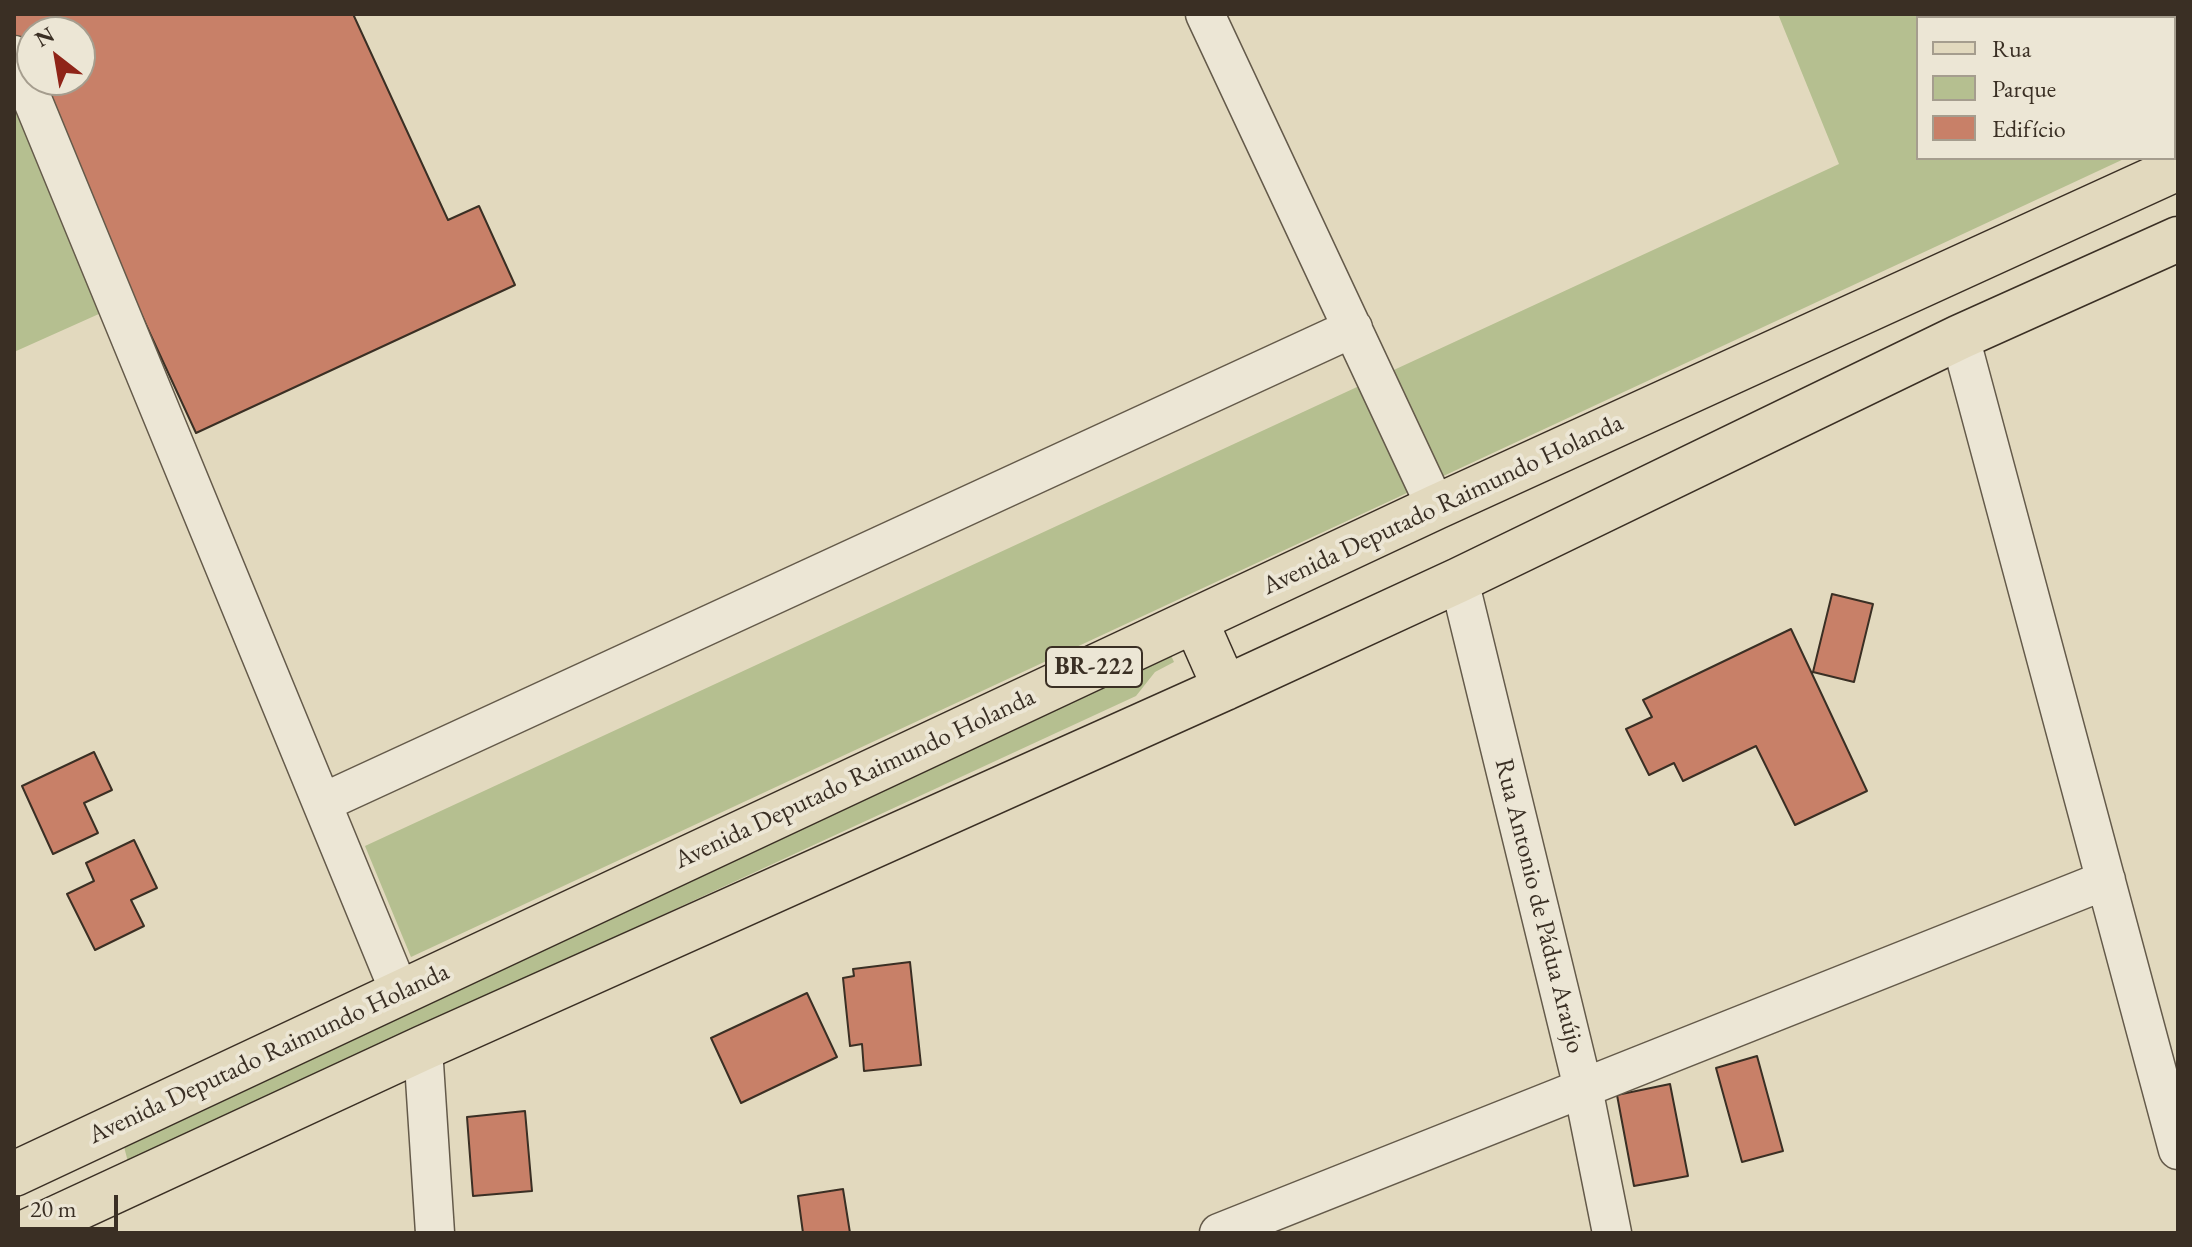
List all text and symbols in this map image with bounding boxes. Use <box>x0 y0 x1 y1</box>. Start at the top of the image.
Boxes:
north arrow <box>16 16 96 96</box>
legend <box>1916 16 2176 160</box>
text: N <box>29 20 60 54</box>
text: Rua <box>1992 33 2031 64</box>
text: Parque <box>1992 73 2056 104</box>
text: Edifício <box>1992 113 2066 144</box>
street label: Avenida Deputado Raimundo Holanda <box>1258 408 1628 602</box>
road number: BR-222 <box>1046 647 1142 687</box>
street label: Avenida Deputado Raimundo Holanda <box>670 682 1040 876</box>
street label: Rua Antonio de Pádua Araújo <box>1487 755 1591 1057</box>
street label: Avenida Deputado Raimundo Holanda <box>84 957 454 1151</box>
scale bar <box>20 1179 122 1229</box>
text: 20 m <box>30 1193 77 1224</box>

